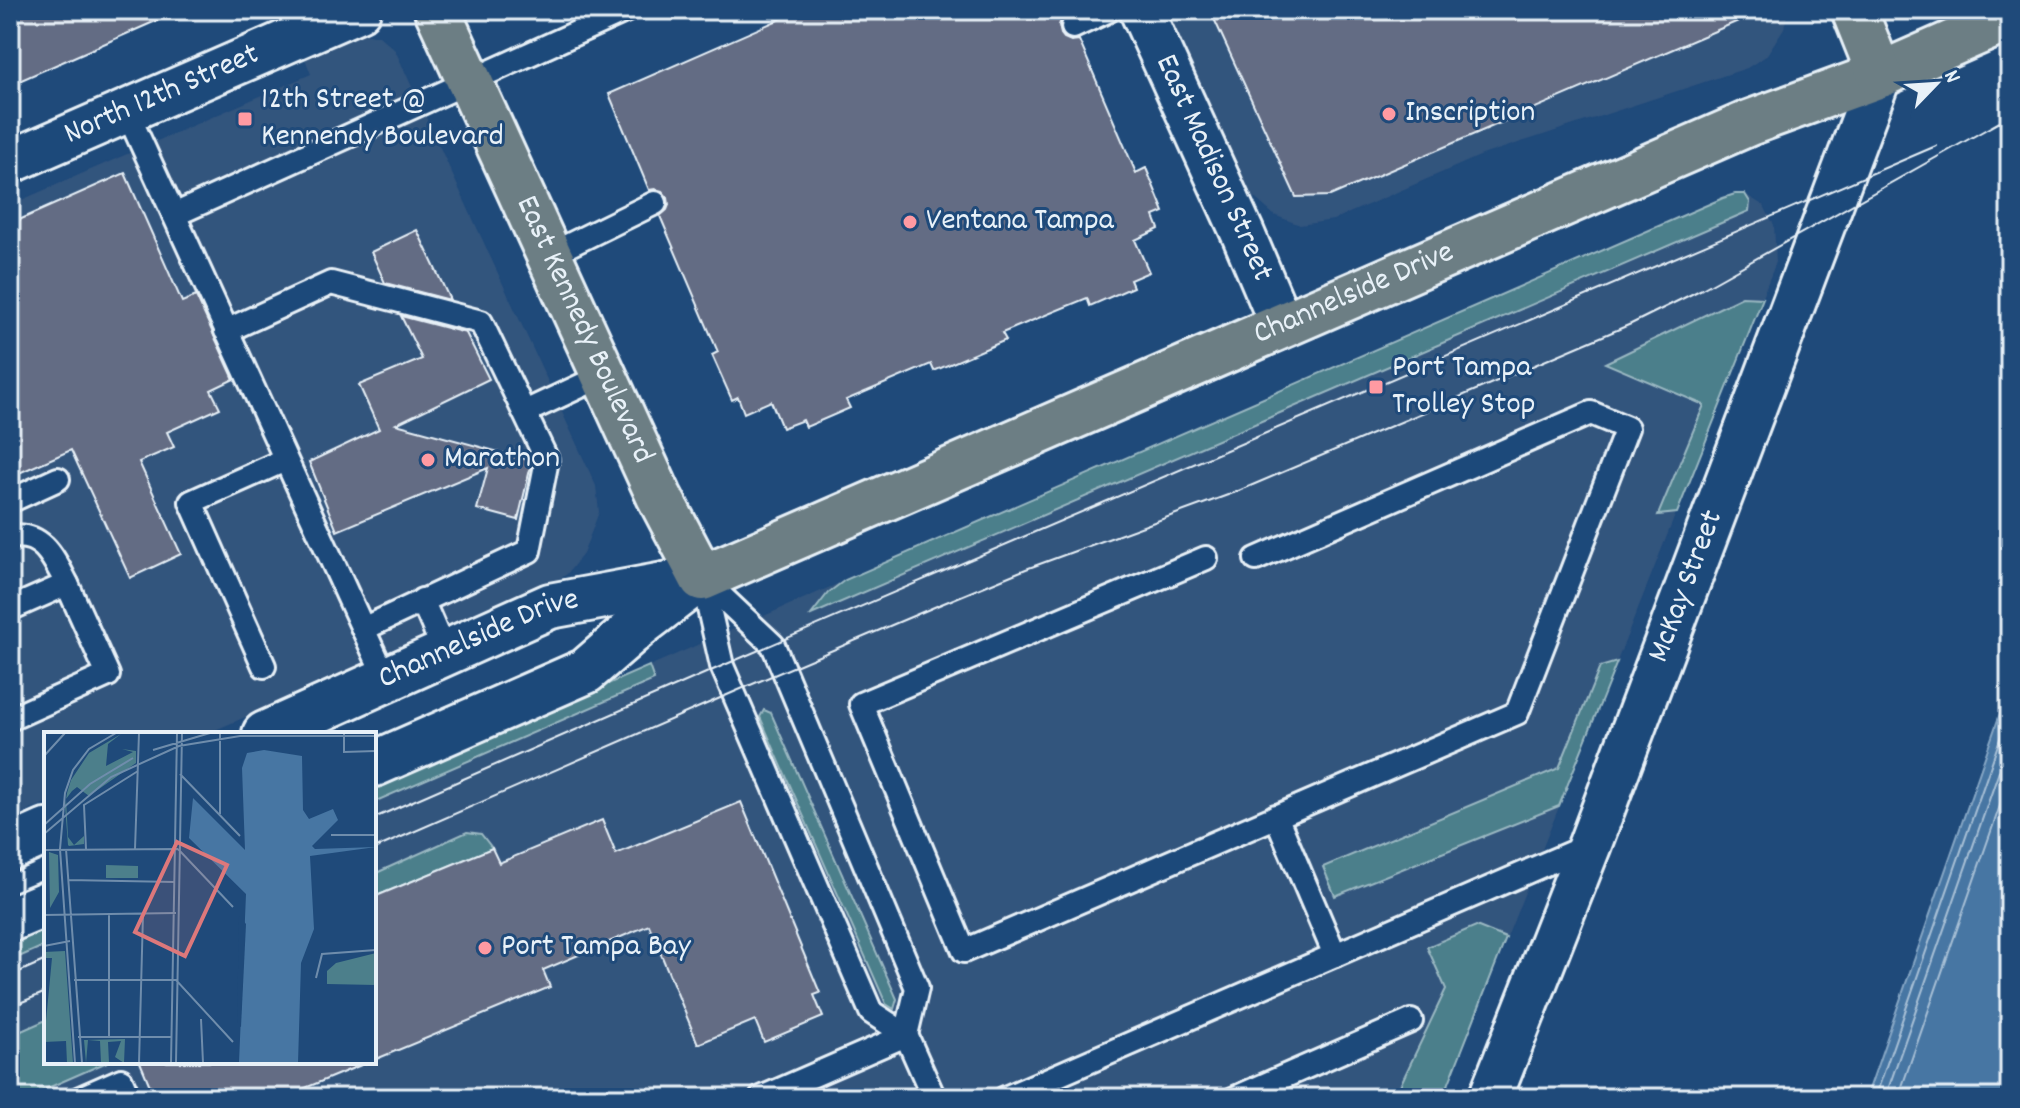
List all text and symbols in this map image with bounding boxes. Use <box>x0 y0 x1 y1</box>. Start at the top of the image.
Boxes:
street label: North 12th Street <box>58 33 267 158</box>
north arrow <box>1896 44 1976 124</box>
street label: East Madison Street <box>1142 48 1284 289</box>
text: N <box>1935 66 1967 89</box>
place label: 12th Street @ Kennendy Boulevard <box>261 78 504 161</box>
place label: Inscription <box>1405 91 1535 137</box>
marker: Inscription <box>1380 105 1398 123</box>
marker: 12th Street @ Kennendy Boulevard <box>236 110 254 128</box>
street label: East Kennedy Boulevard <box>502 189 664 472</box>
place label: Ventana Tampa <box>926 199 1115 245</box>
marker: Ventana Tampa <box>901 213 919 231</box>
street label: Channelside Drive <box>1247 231 1462 358</box>
place label: Port Tampa Trolley Stop <box>1392 346 1535 429</box>
marker: Port Tampa Trolley Stop <box>1367 378 1385 396</box>
place label: Marathon <box>444 437 560 483</box>
marker: Marathon <box>419 451 437 469</box>
street label: McKay Street <box>1637 504 1737 669</box>
street label: Channelside Drive <box>371 578 582 703</box>
inset map <box>44 732 376 1064</box>
place label: Port Tampa Bay <box>501 925 692 971</box>
marker: Port Tampa Bay <box>476 939 494 957</box>

